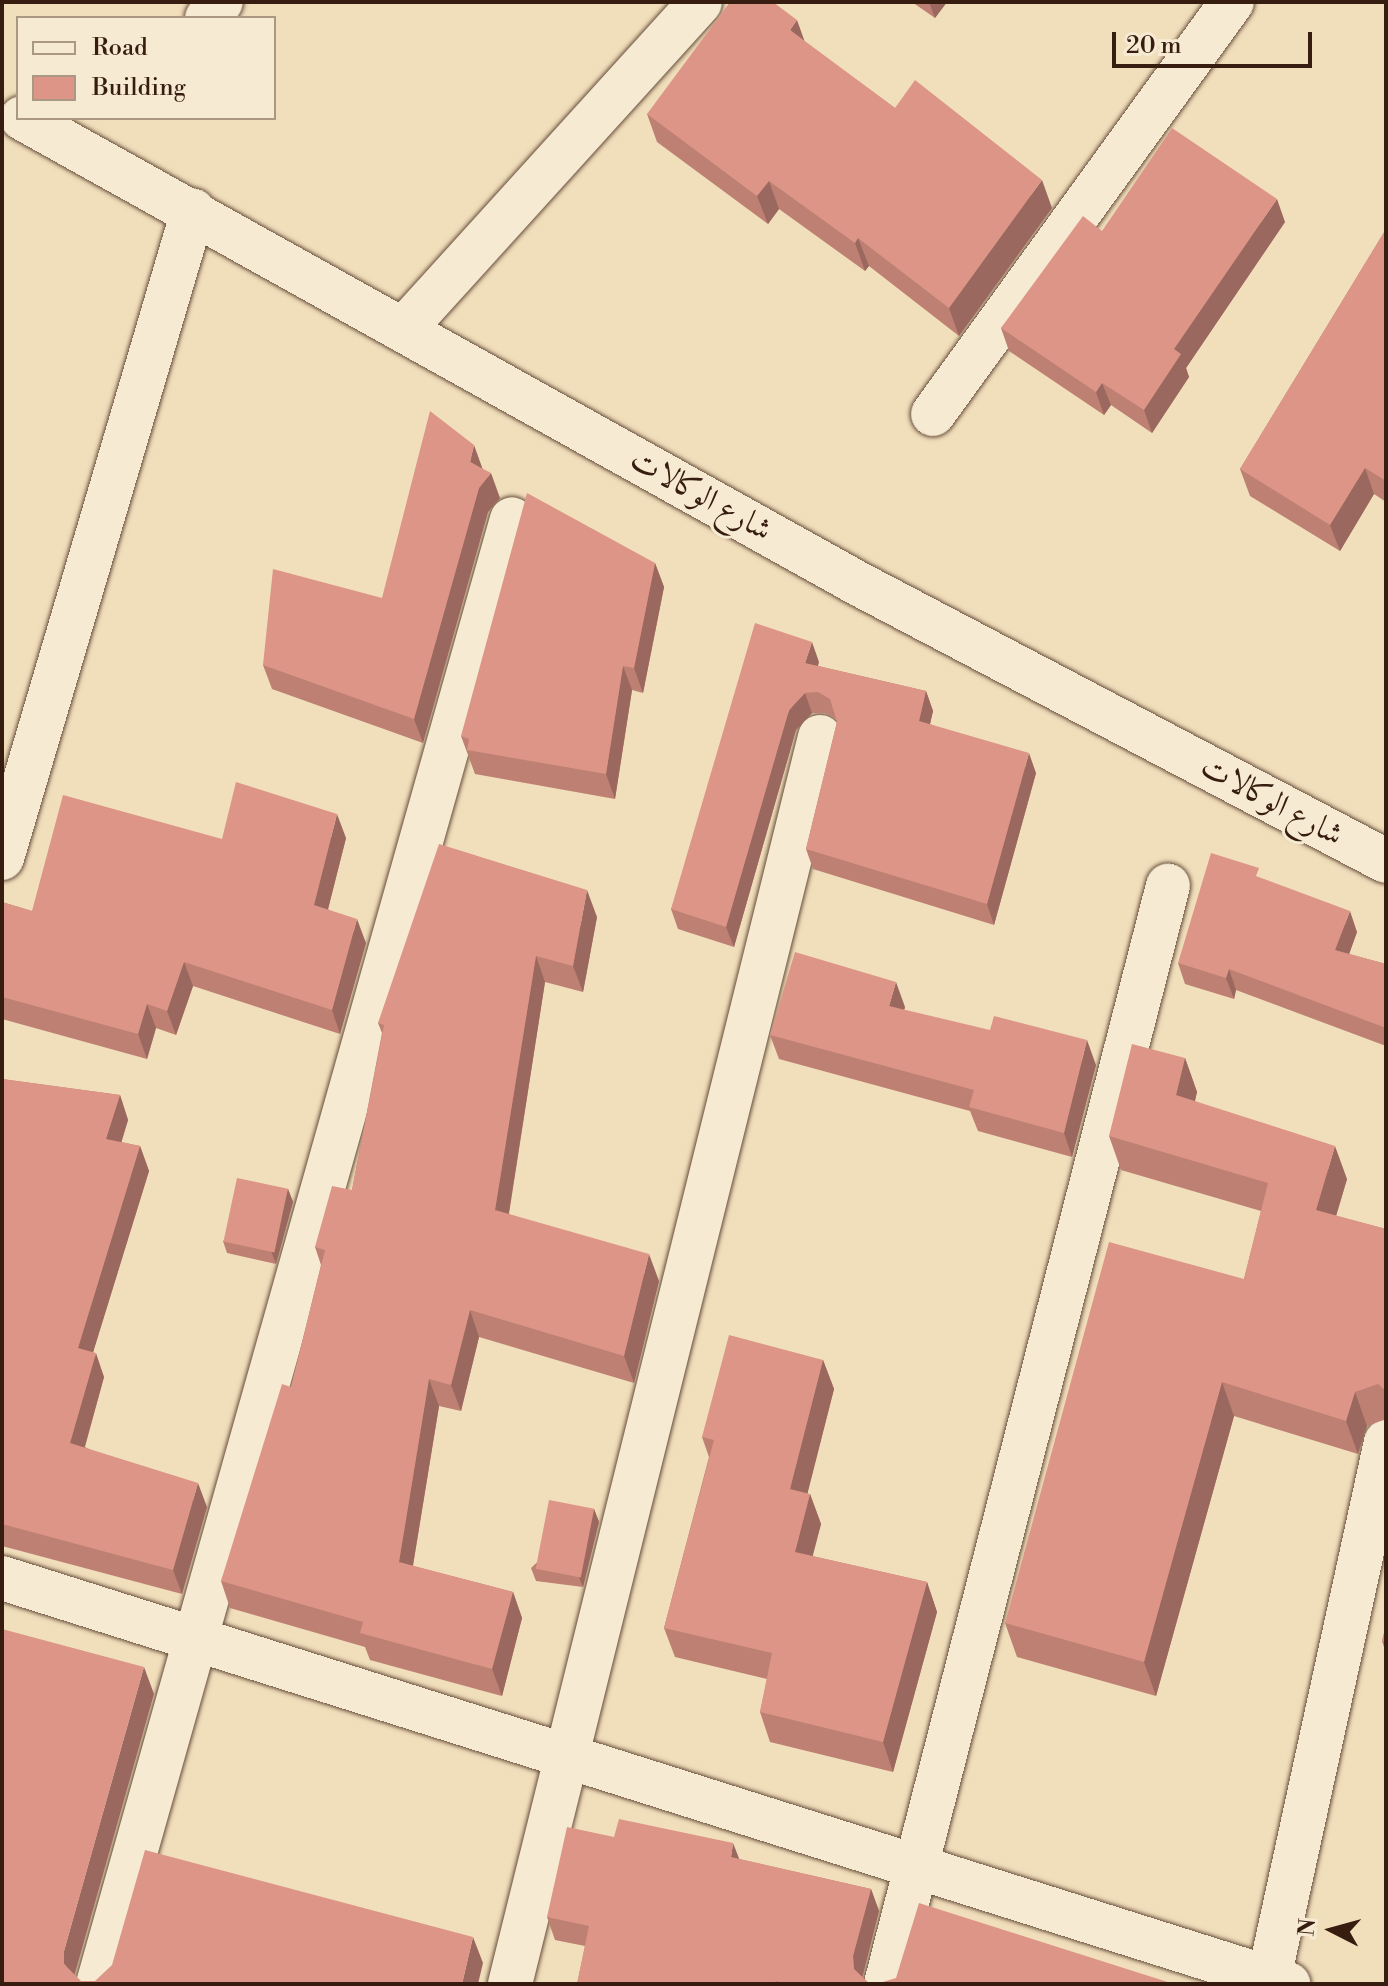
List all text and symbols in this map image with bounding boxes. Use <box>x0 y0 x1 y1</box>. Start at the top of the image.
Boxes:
legend <box>16 16 276 120</box>
scale bar <box>1116 16 1316 66</box>
text: 20 m <box>1126 31 1182 61</box>
text: Road <box>92 33 148 63</box>
text: Building <box>92 73 186 103</box>
street label: شارع الوكالات <box>623 440 779 550</box>
street label: شارع الوكالات <box>1194 747 1350 855</box>
north arrow <box>1292 1890 1372 1970</box>
text: N <box>1293 1917 1322 1938</box>

